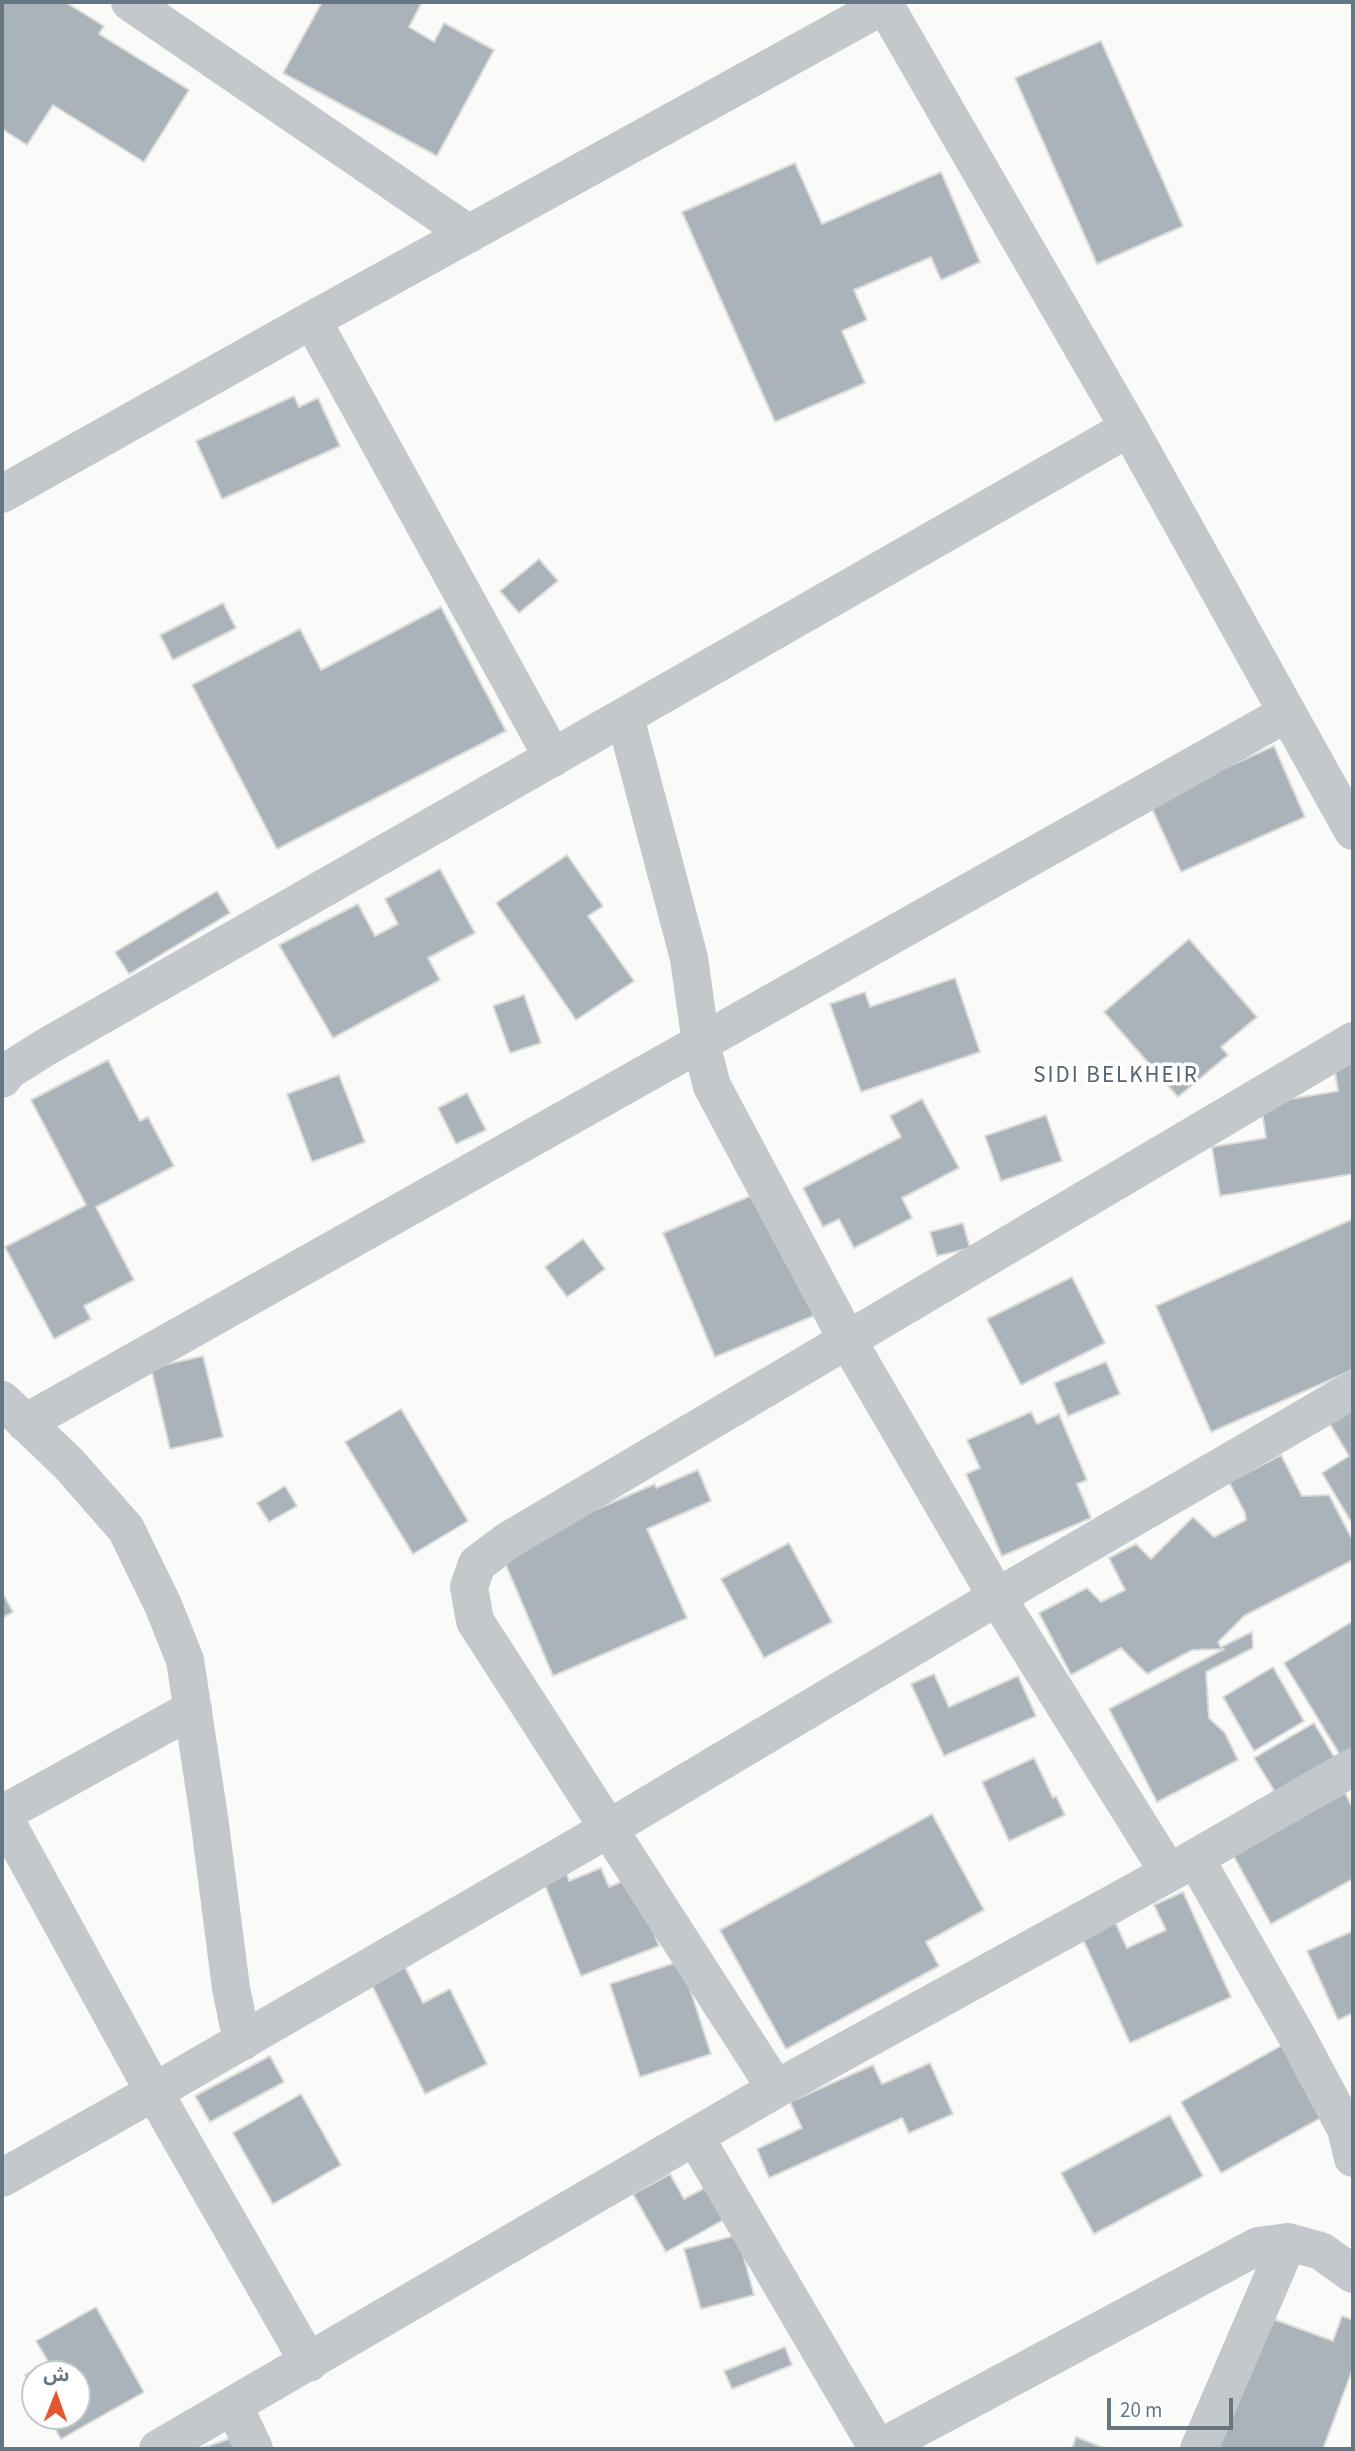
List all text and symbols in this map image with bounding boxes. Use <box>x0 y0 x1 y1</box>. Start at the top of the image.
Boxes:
district label: SIDI BELKHEIR <box>1035 1063 1197 1091</box>
north arrow <box>21 2360 91 2430</box>
text: ش <box>43 2362 70 2389</box>
scale bar <box>1110 2384 1236 2428</box>
text: 20 m <box>1120 2395 1162 2425</box>

